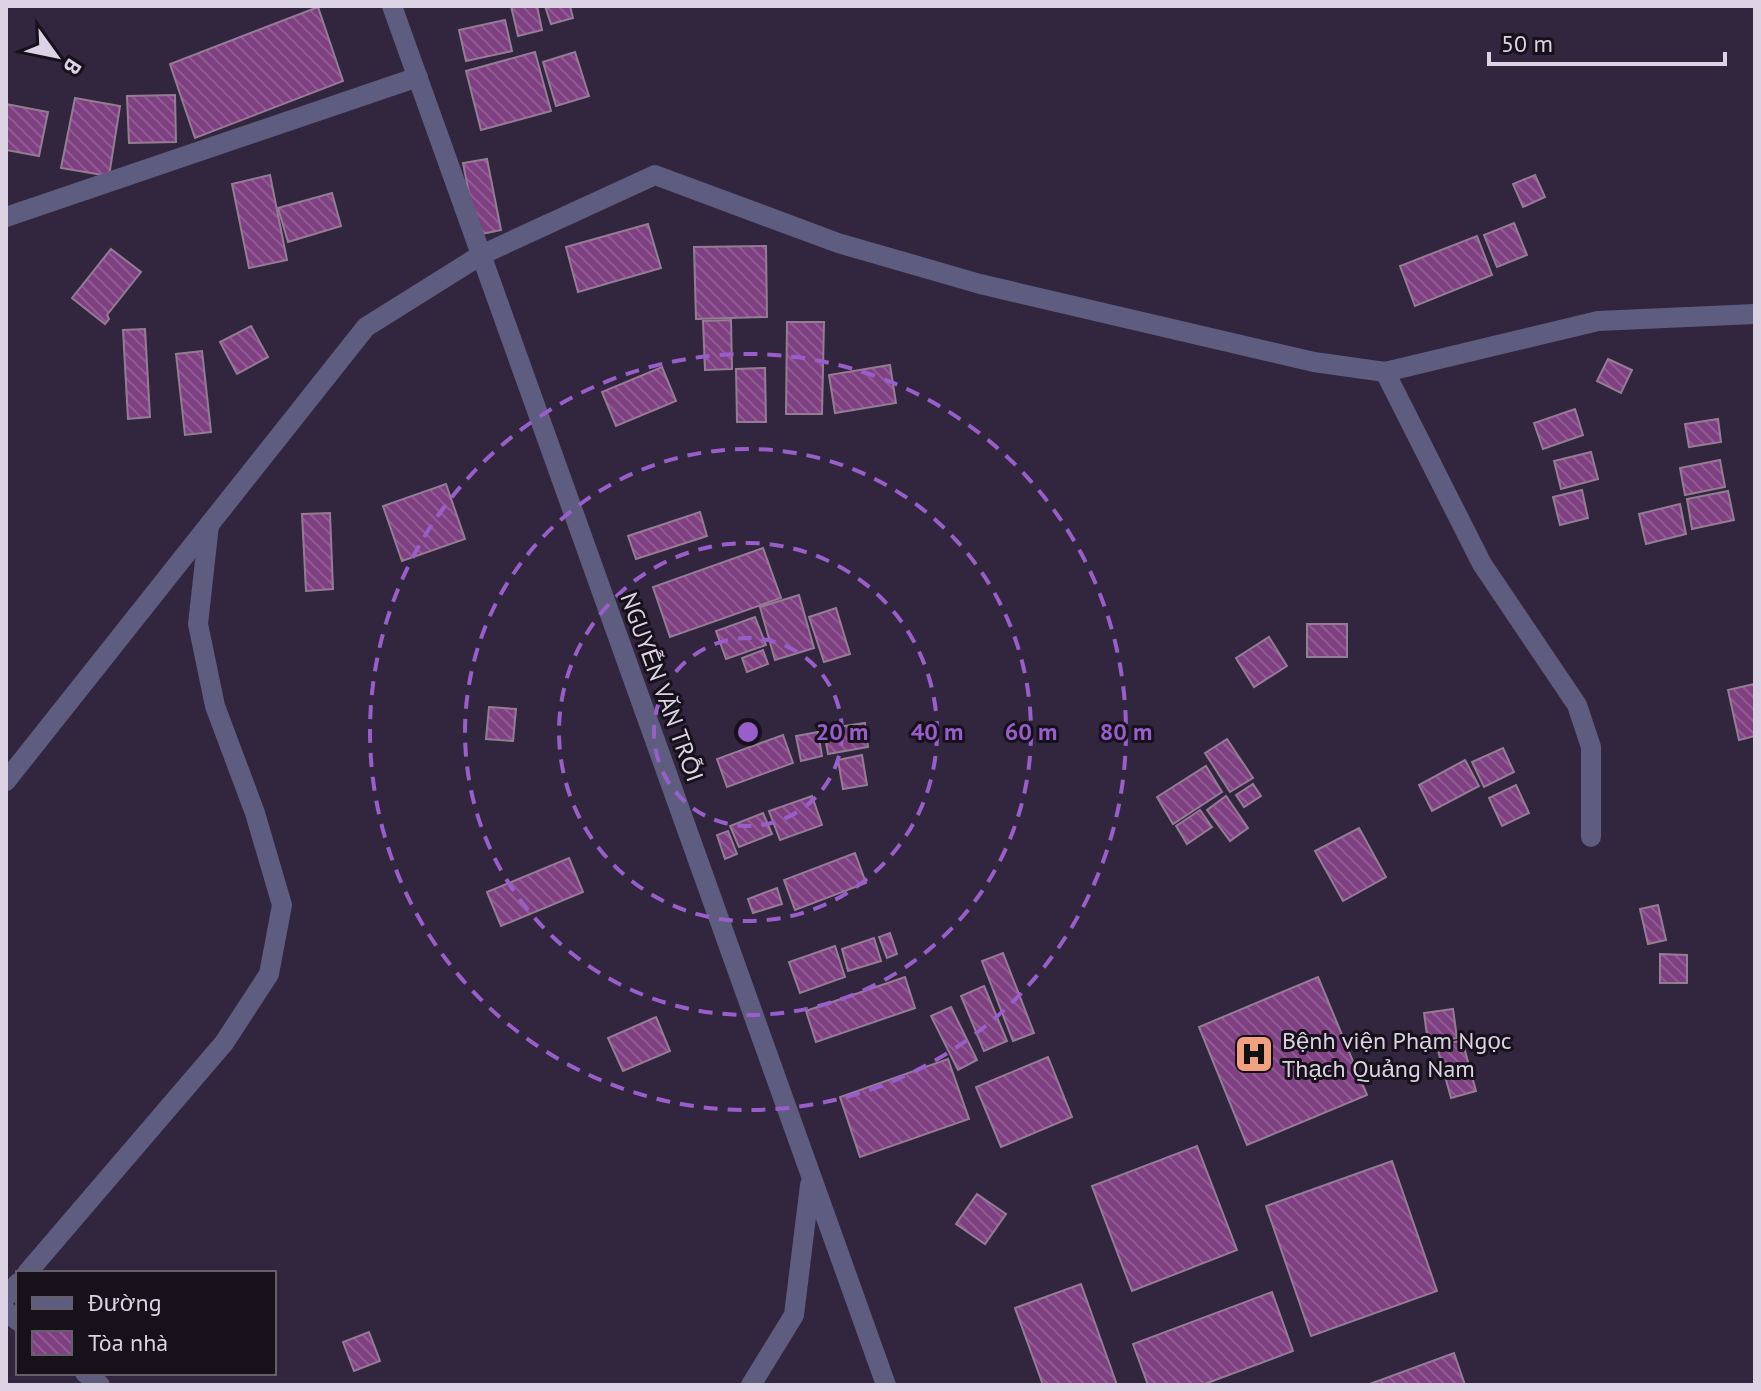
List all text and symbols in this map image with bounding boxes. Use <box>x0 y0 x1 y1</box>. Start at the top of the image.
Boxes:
north arrow <box>16 16 96 96</box>
scale bar <box>1489 16 1725 66</box>
text: 50 m <box>1501 28 1553 59</box>
text: B <box>57 54 88 80</box>
street label: NGUYỄN VĂN TRỖI <box>613 588 711 786</box>
text: 20 m <box>816 716 868 747</box>
text: 40 m <box>911 716 963 747</box>
text: 60 m <box>1005 716 1057 747</box>
text: 80 m <box>1100 716 1152 747</box>
centre of rings <box>734 718 762 746</box>
place label: Bệnh viện Phạm Ngọc Thạch Quảng Nam <box>1282 1025 1512 1084</box>
hospital icon: Bệnh viện Phạm Ngọc Thạch Quảng Nam <box>1233 1033 1275 1075</box>
legend <box>16 1271 276 1375</box>
text: Đường <box>87 1287 162 1318</box>
text: Tòa nhà <box>88 1327 168 1358</box>

